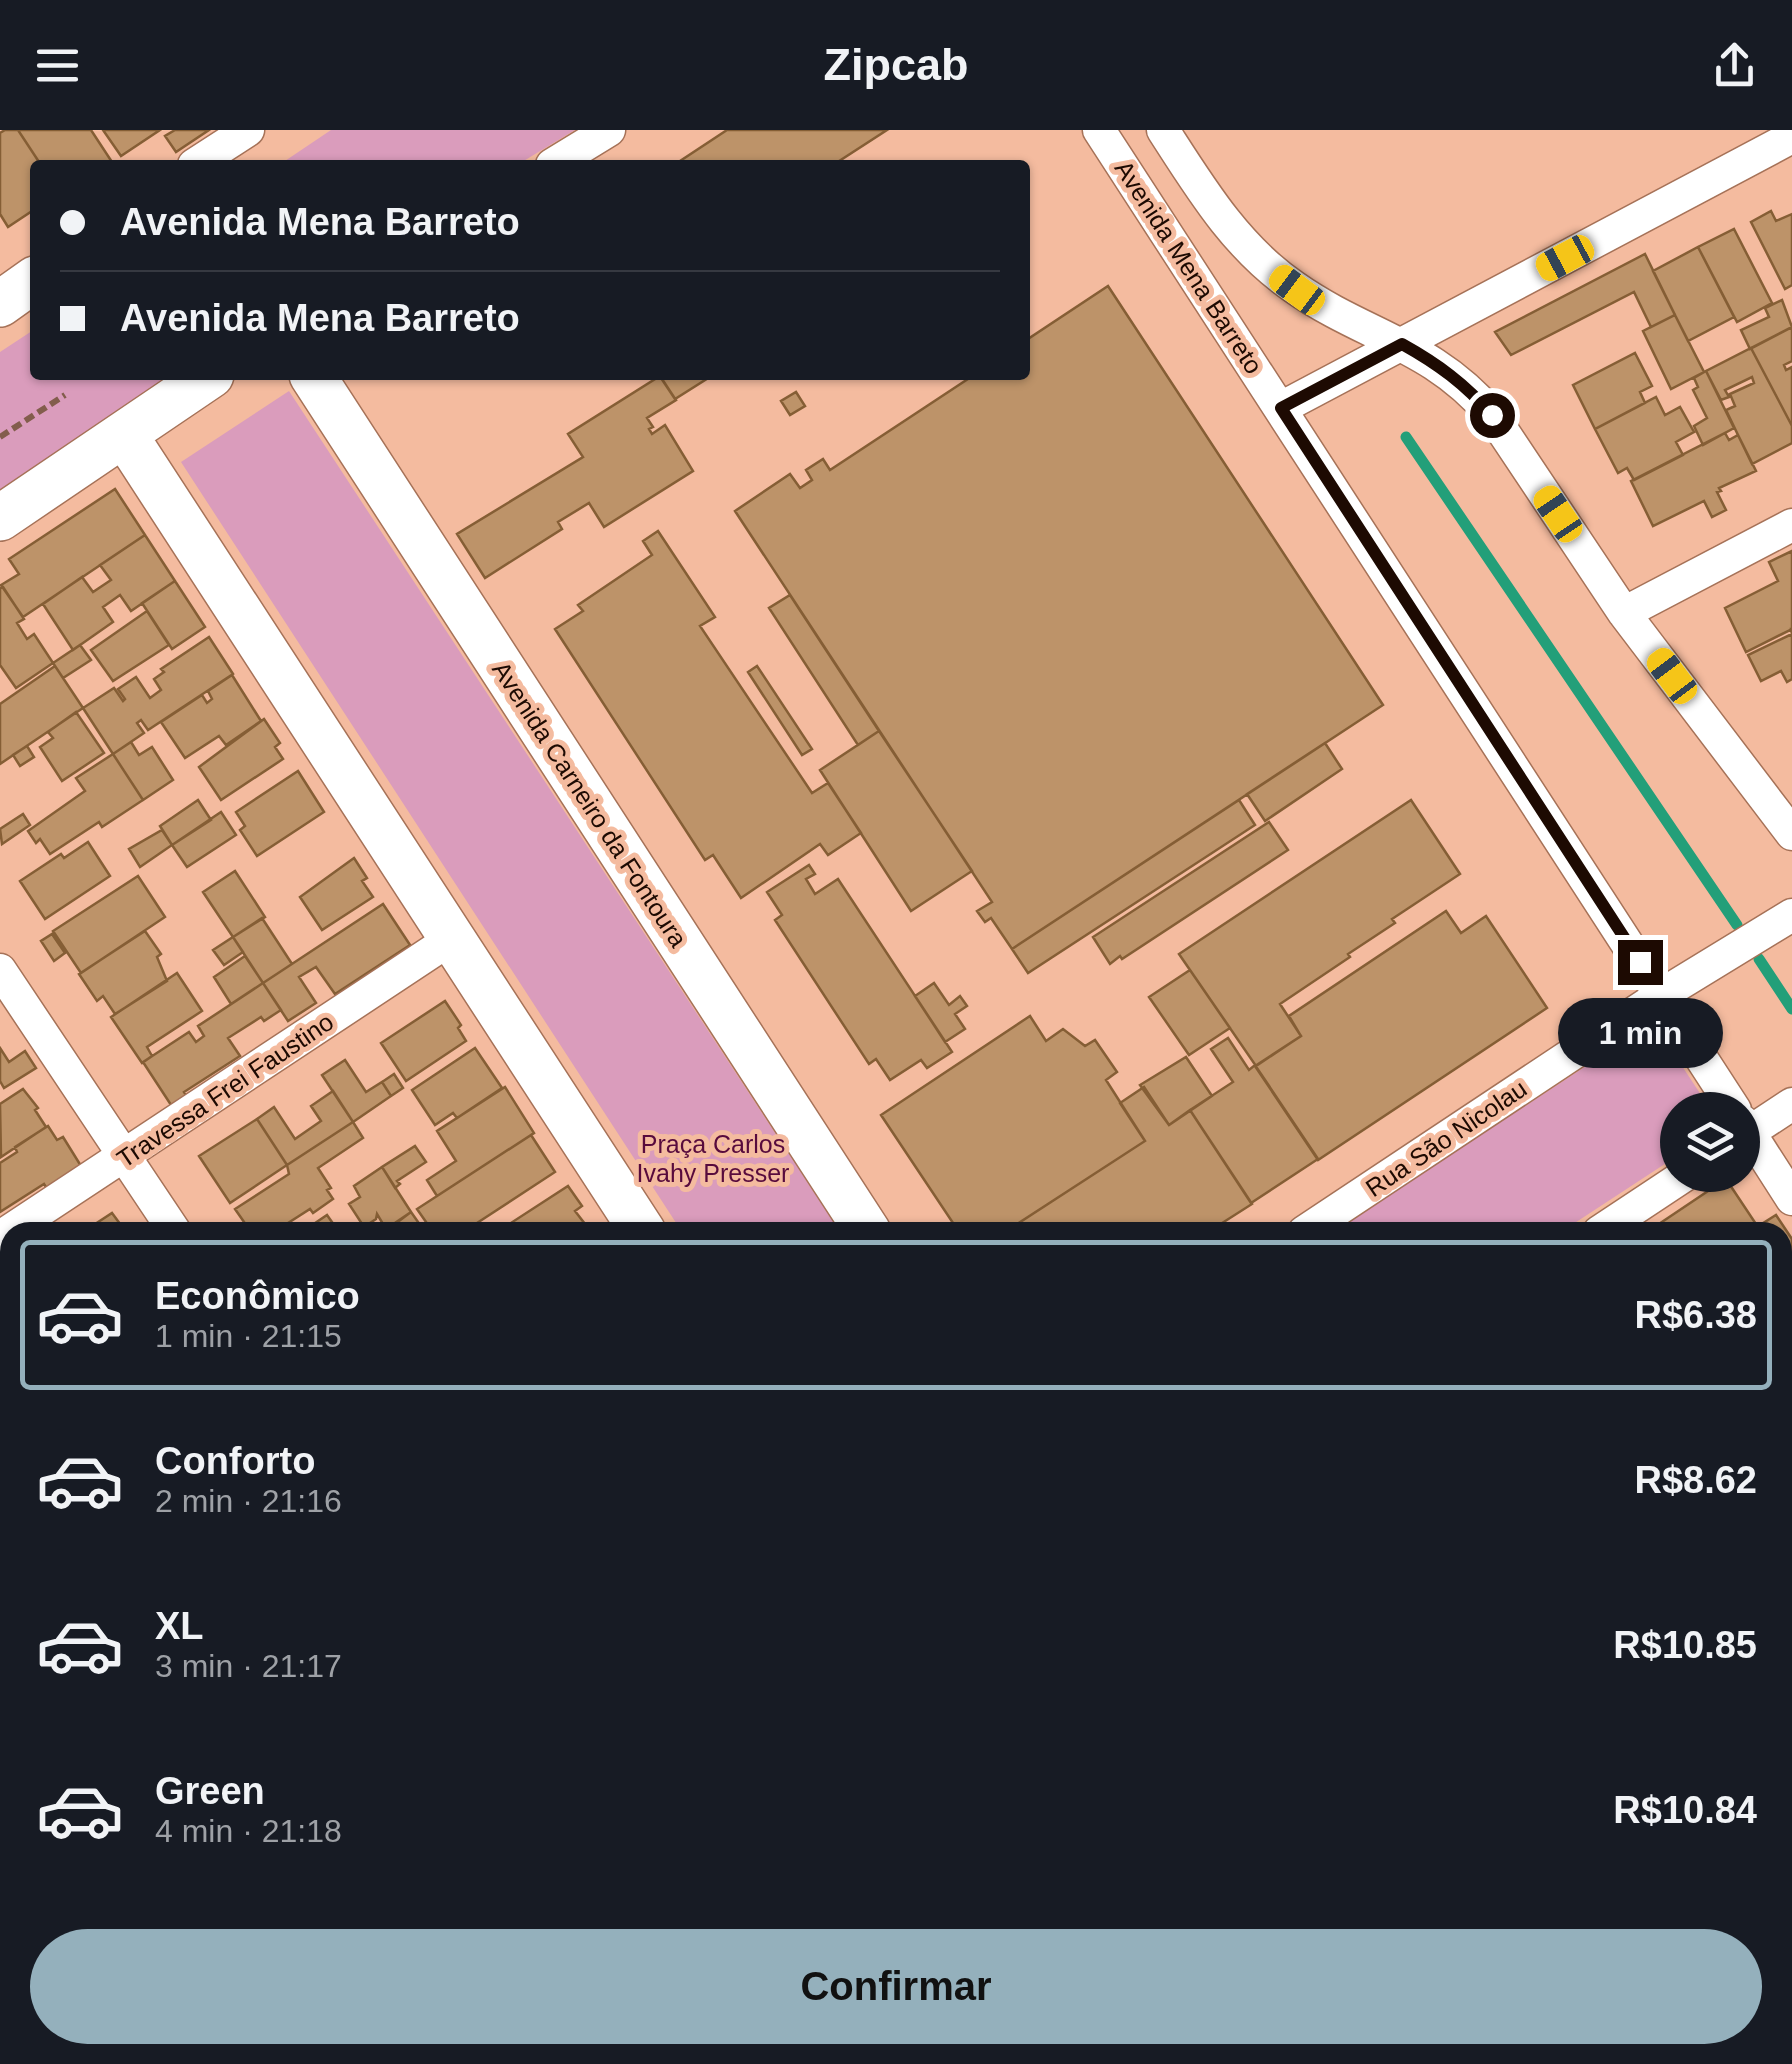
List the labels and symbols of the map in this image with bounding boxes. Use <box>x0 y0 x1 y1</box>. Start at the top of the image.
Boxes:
street label: Avenida Mena Barreto <box>1110 155 1268 379</box>
car <box>1531 231 1599 285</box>
car <box>1264 260 1330 320</box>
route start <box>1470 393 1515 438</box>
car <box>1529 481 1587 547</box>
car <box>1642 643 1702 709</box>
street label: Avenida Carneiro da Fontoura <box>487 656 693 952</box>
route end <box>1618 940 1663 985</box>
callout: 1 min <box>1558 997 1722 1067</box>
street label: Travessa Frei Faustino <box>112 1007 338 1173</box>
street label: Rua São Nicolau <box>1360 1074 1532 1202</box>
park label: Praça Carlos Ivahy Presser <box>637 1130 789 1187</box>

